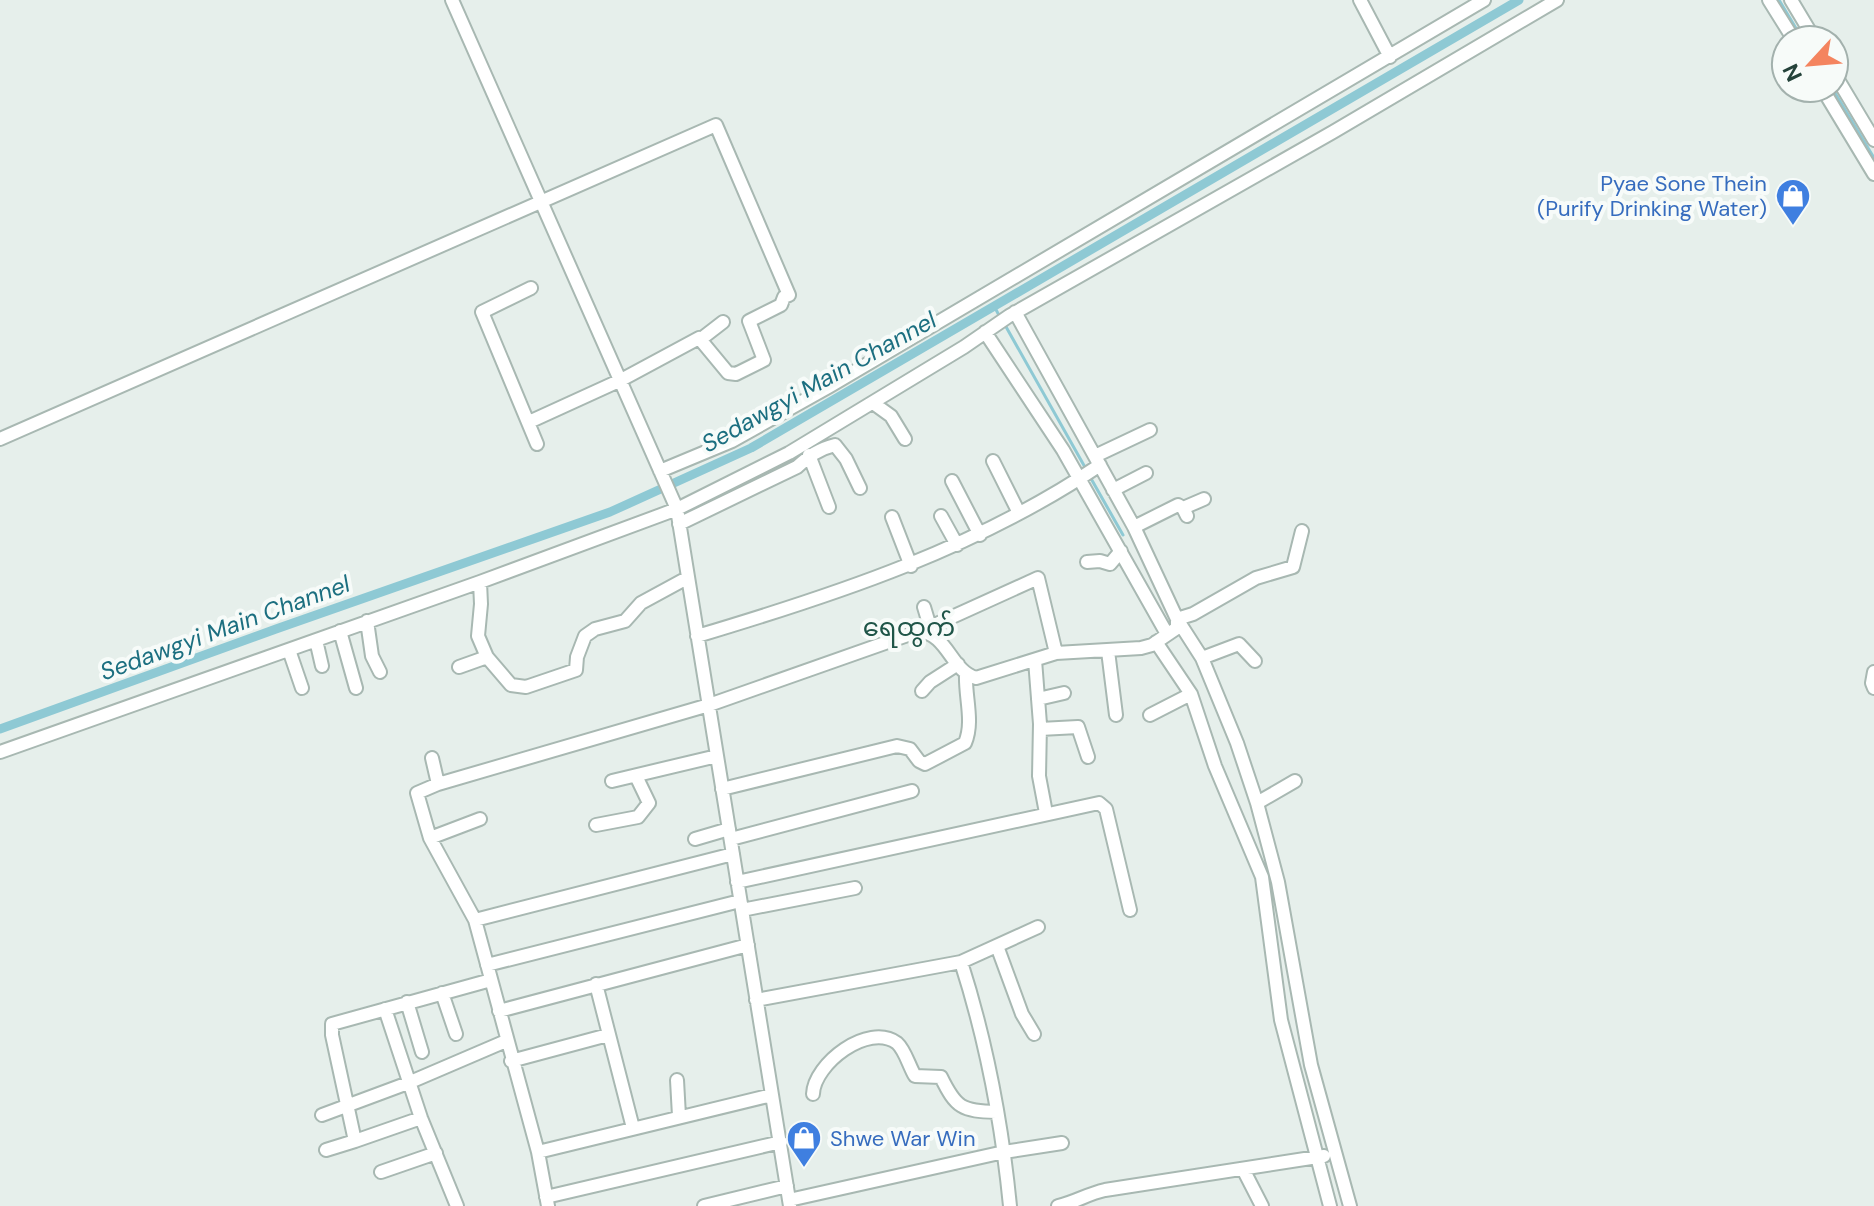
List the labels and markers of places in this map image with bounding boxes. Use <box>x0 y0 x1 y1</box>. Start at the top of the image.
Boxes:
place label: Pyae Sone Thein (Purify Drinking Water) <box>1537 169 1767 223</box>
shop icon: Pyae Sone Thein (Purify Drinking Water) <box>1774 177 1812 227</box>
shop icon: Shwe War Win <box>785 1119 823 1169</box>
place label: Shwe War Win <box>830 1124 976 1153</box>

